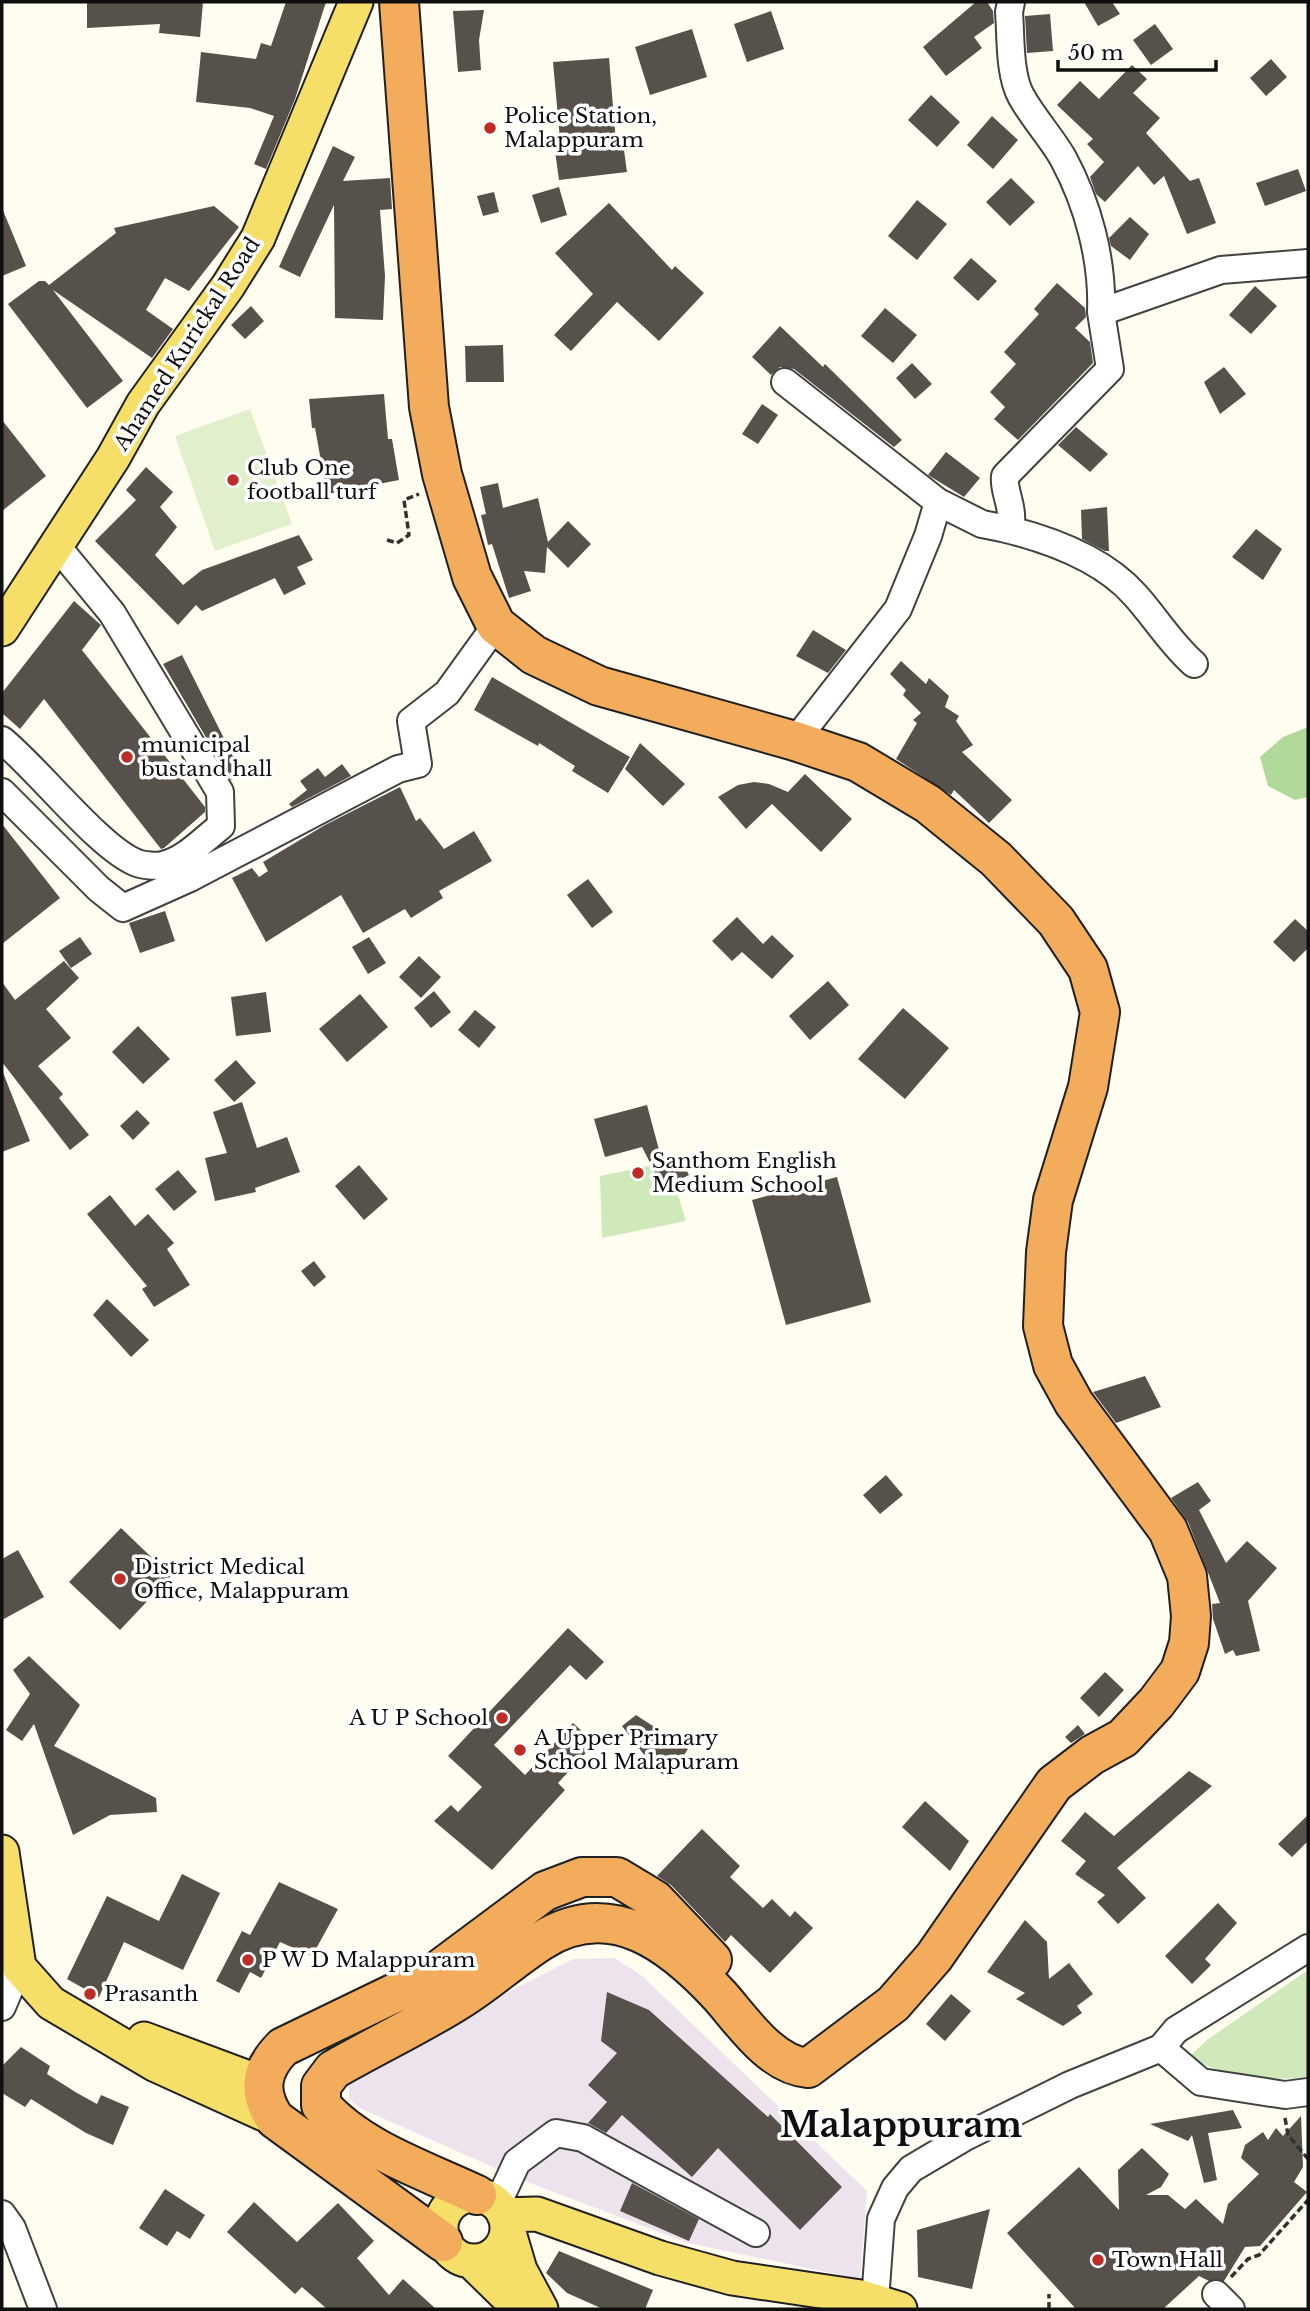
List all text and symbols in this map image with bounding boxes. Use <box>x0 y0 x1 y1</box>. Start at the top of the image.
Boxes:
scale bar <box>1058 28 1216 72</box>
text: 50 m <box>1068 40 1124 66</box>
place label: Police Station, Malappuram <box>504 103 657 153</box>
marker: Police Station, Malappuram <box>482 120 498 136</box>
street label: Ahamed Kurickal Road <box>108 233 266 456</box>
place label: Club One football turf <box>247 455 379 505</box>
marker: Club One football turf <box>225 472 241 488</box>
place label: municipal bustand hall <box>140 732 272 782</box>
marker: municipal bustand hall <box>119 749 135 765</box>
place label: Santhom English Medium School <box>652 1148 837 1198</box>
marker: Santhom English Medium School <box>630 1165 646 1181</box>
place label: District Medical Office, Malappuram <box>134 1554 350 1604</box>
marker: District Medical Office, Malappuram <box>112 1571 128 1587</box>
place label: A U P School <box>348 1705 488 1731</box>
marker: A U P School <box>494 1710 510 1726</box>
place label: A Upper Primary School Malapuram <box>533 1725 740 1775</box>
marker: A Upper Primary School Malapuram <box>512 1742 528 1758</box>
place label: P W D Malappuram <box>262 1947 476 1973</box>
marker: P W D Malappuram <box>240 1952 256 1968</box>
place label: Prasanth <box>104 1981 198 2007</box>
marker: Prasanth <box>82 1986 98 2002</box>
district label: Malappuram <box>780 2103 1023 2146</box>
place label: Town Hall <box>1112 2247 1223 2273</box>
marker: Town Hall <box>1090 2252 1106 2268</box>

